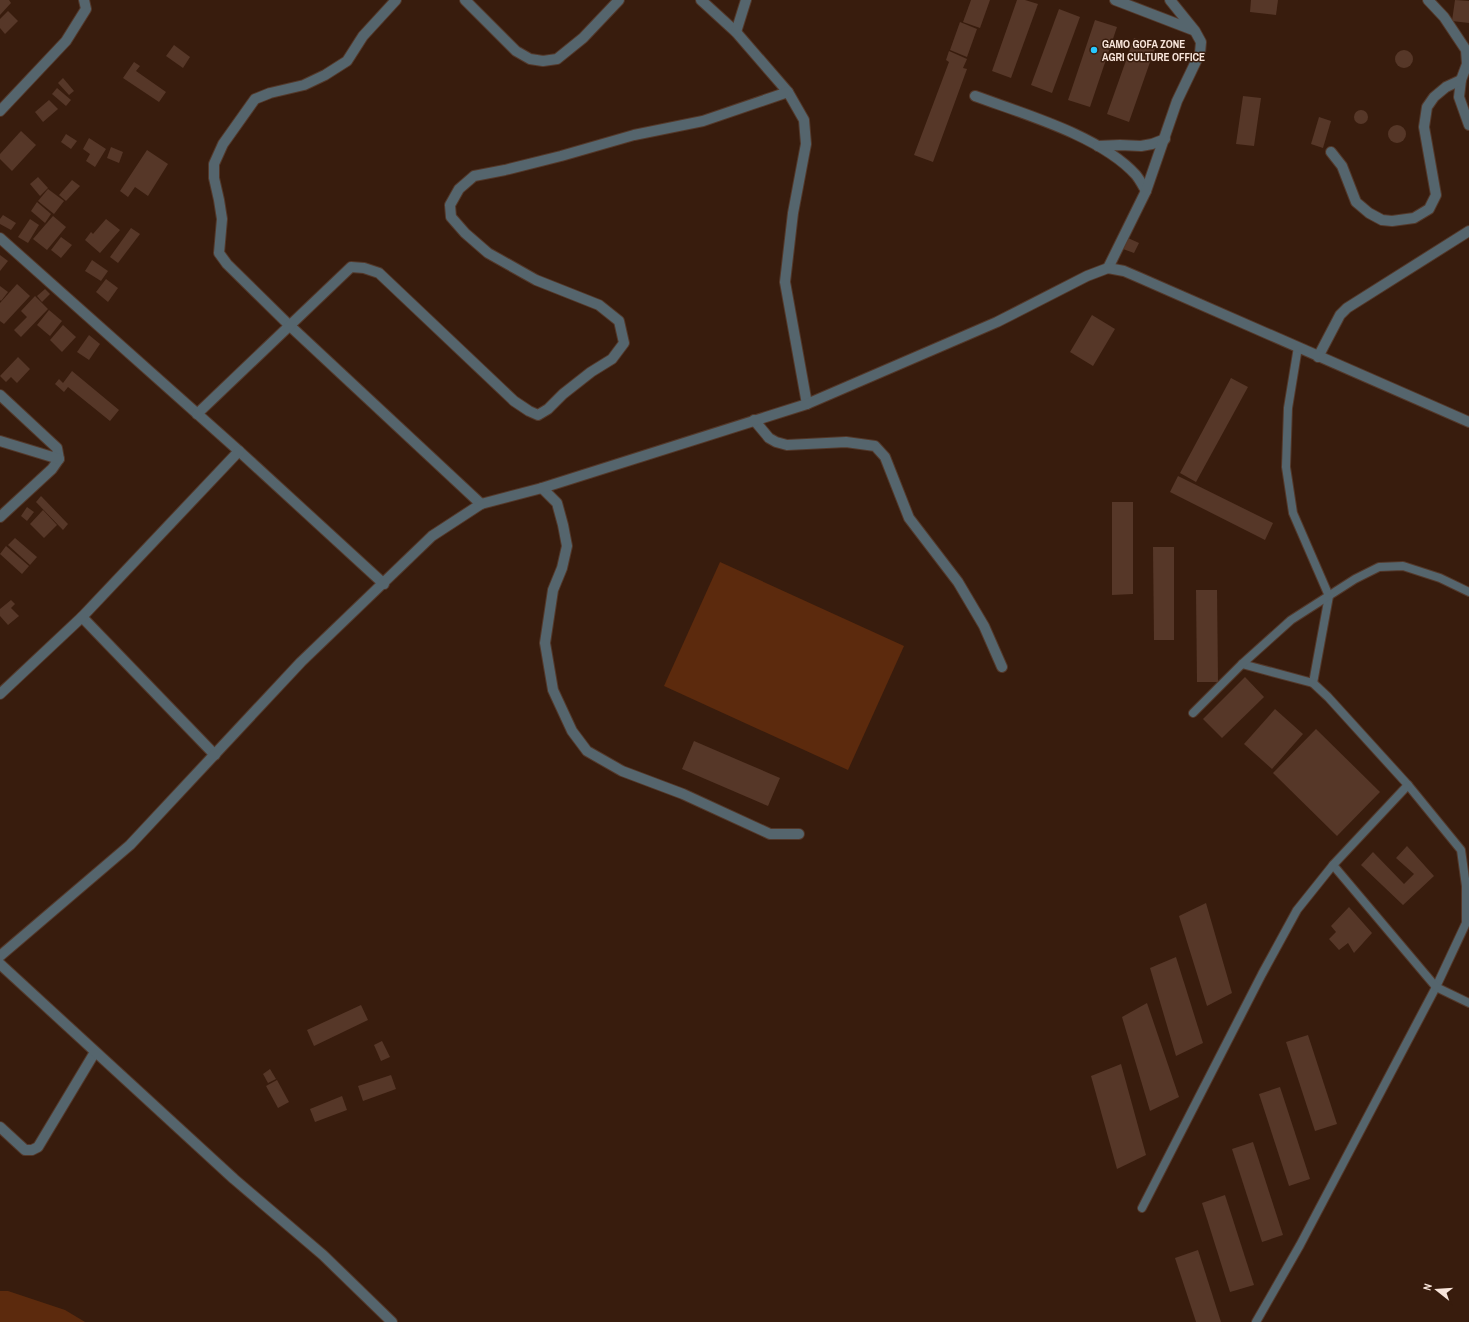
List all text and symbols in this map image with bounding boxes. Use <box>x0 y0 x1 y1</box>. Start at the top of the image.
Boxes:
place label: GAMO GOFA ZONE AGRI CULTURE OFFICE <box>1102 37 1205 64</box>
marker: GAMO GOFA ZONE AGRI CULTURE OFFICE <box>1089 45 1099 55</box>
north arrow <box>1417 1270 1457 1310</box>
text: N <box>1420 1282 1435 1292</box>

